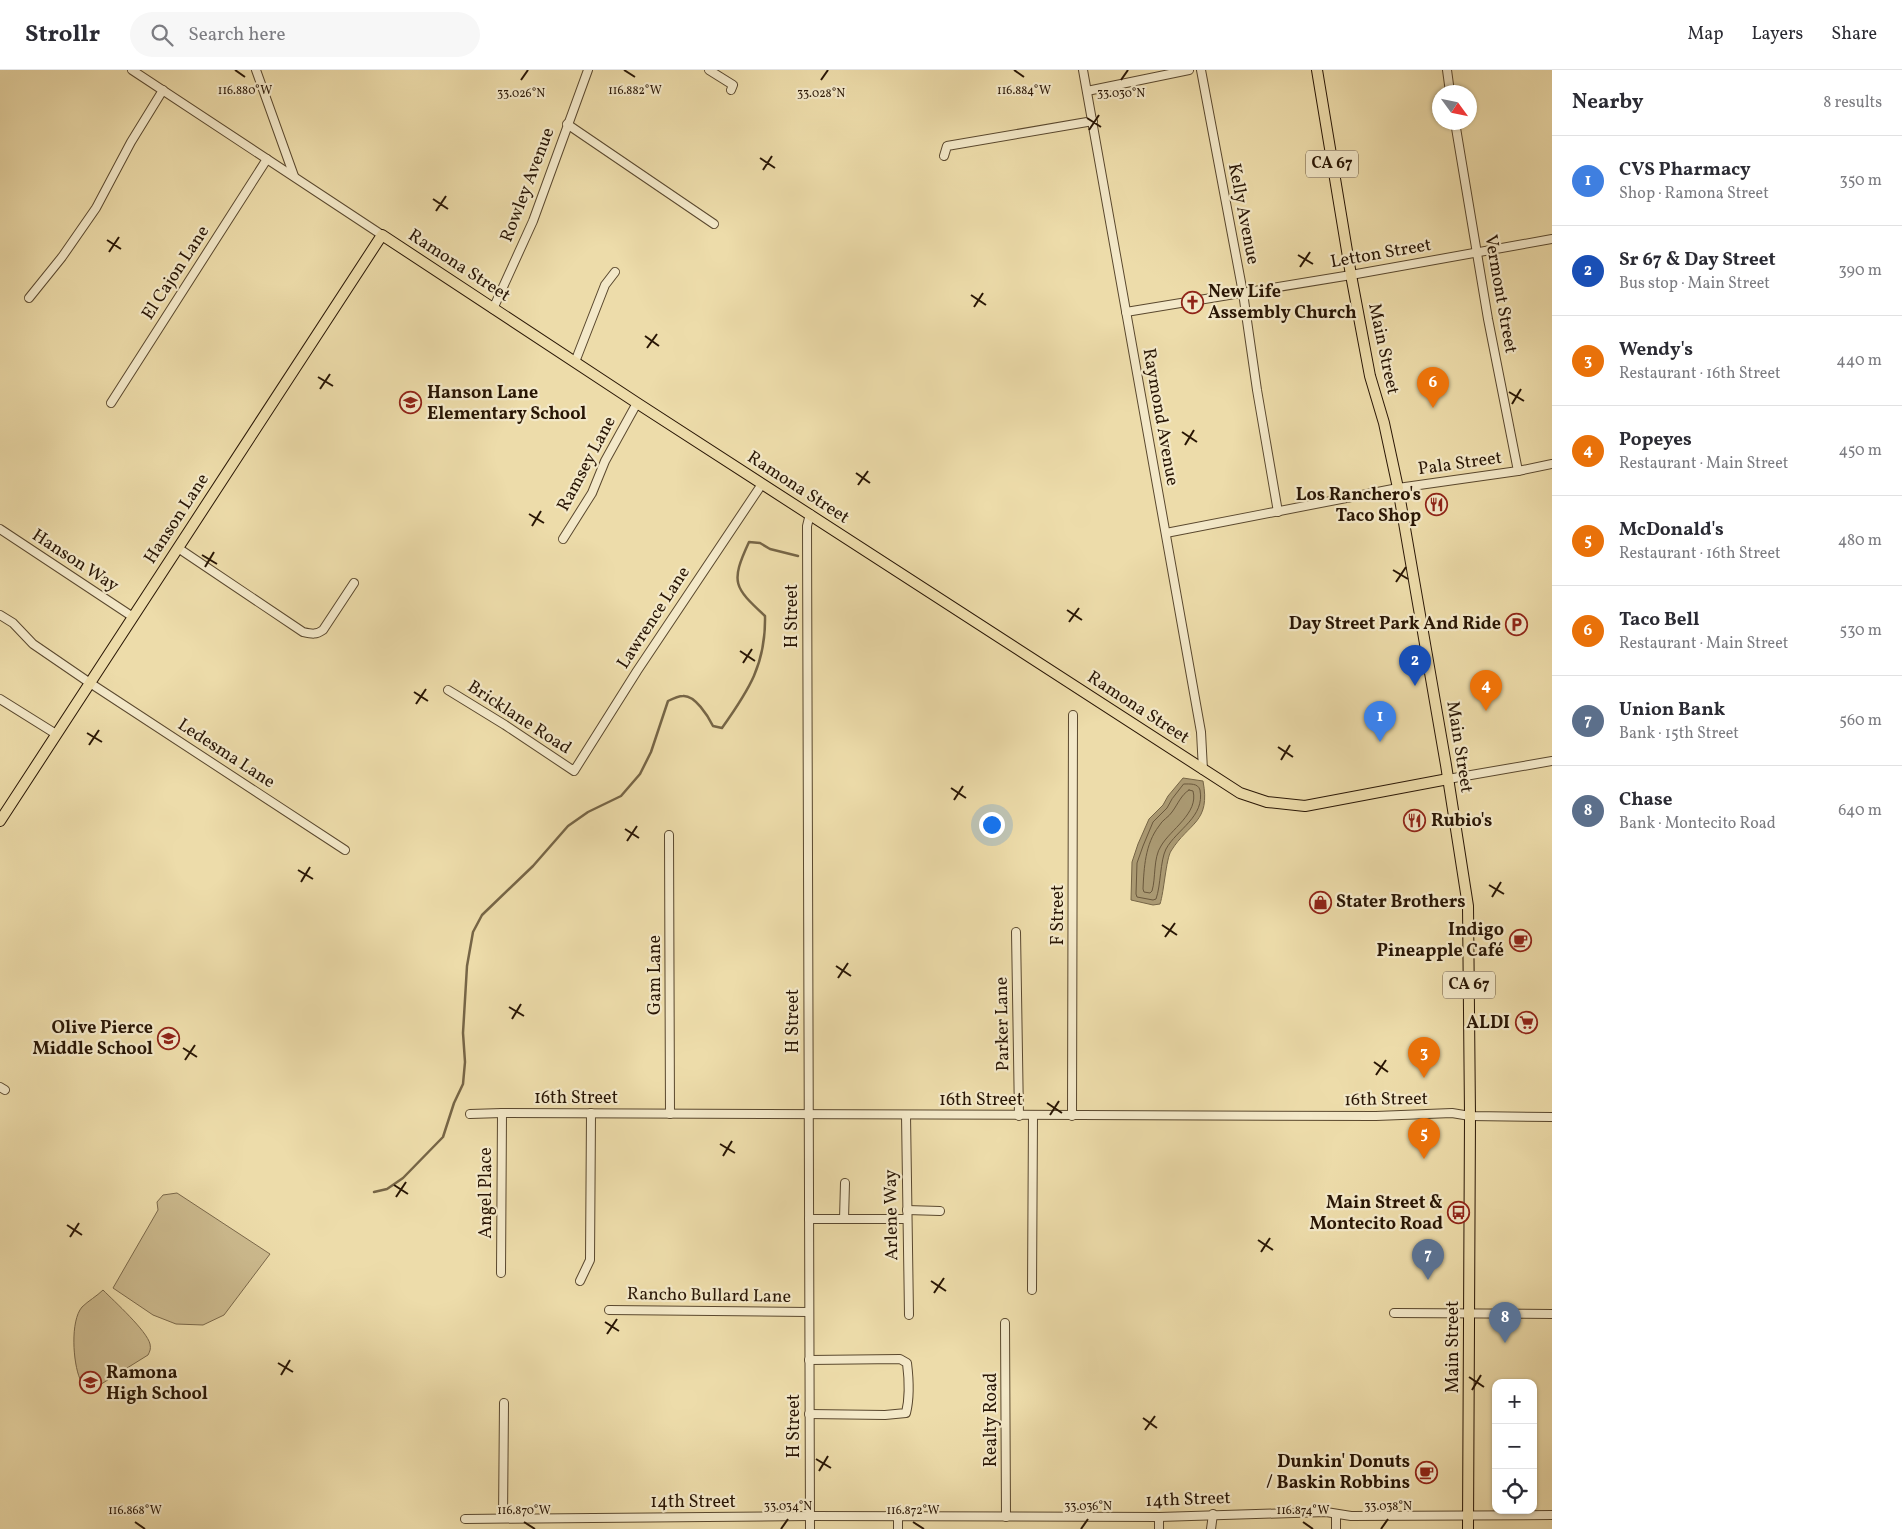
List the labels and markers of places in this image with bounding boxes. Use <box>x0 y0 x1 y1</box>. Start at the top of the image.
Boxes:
place label: New Life Assembly Church <box>1208 280 1357 326</box>
church icon: New Life Assembly Church <box>1180 290 1204 314</box>
pin: 6 <box>1417 367 1449 408</box>
place label: Hanson Lane Elementary School <box>427 381 587 427</box>
school or university icon: Hanson Lane Elementary School <box>399 391 423 415</box>
place label: Los Ranchero's Taco Shop <box>1296 483 1421 529</box>
restaurant icon: Los Ranchero's Taco Shop <box>1425 493 1449 517</box>
place label: Day Street Park And Ride <box>1289 612 1501 637</box>
parking icon: Day Street Park And Ride <box>1505 612 1529 636</box>
pin: 2 <box>1399 645 1431 686</box>
pin: 4 <box>1470 670 1502 711</box>
pin: 1 <box>1364 701 1396 742</box>
restaurant icon: Rubio's <box>1403 809 1427 833</box>
place label: Rubio's <box>1431 809 1492 834</box>
shop icon: Stater Brothers <box>1308 890 1332 914</box>
place label: Stater Brothers <box>1336 890 1466 915</box>
place label: Indigo Pineapple Café <box>1377 918 1504 964</box>
cafe icon: Indigo Pineapple Café <box>1508 928 1532 952</box>
place label: ALDI <box>1466 1011 1510 1036</box>
supermarket icon: ALDI <box>1514 1011 1538 1035</box>
place label: Olive Pierce Middle School <box>32 1016 153 1062</box>
school or university icon: Olive Pierce Middle School <box>157 1026 181 1050</box>
pin: 3 <box>1408 1037 1440 1078</box>
pin: 5 <box>1408 1118 1440 1159</box>
place label: Main Street & Montecito Road <box>1309 1191 1443 1237</box>
bus stop icon: Main Street & Montecito Road <box>1447 1201 1471 1225</box>
pin: 7 <box>1412 1239 1444 1280</box>
pin: 8 <box>1489 1302 1521 1343</box>
place label: Ramona High School <box>106 1361 208 1407</box>
school or university icon: Ramona High School <box>78 1371 102 1395</box>
place label: Dunkin' Donuts / Baskin Robbins <box>1266 1450 1410 1496</box>
cafe icon: Dunkin' Donuts / Baskin Robbins <box>1414 1460 1438 1484</box>

